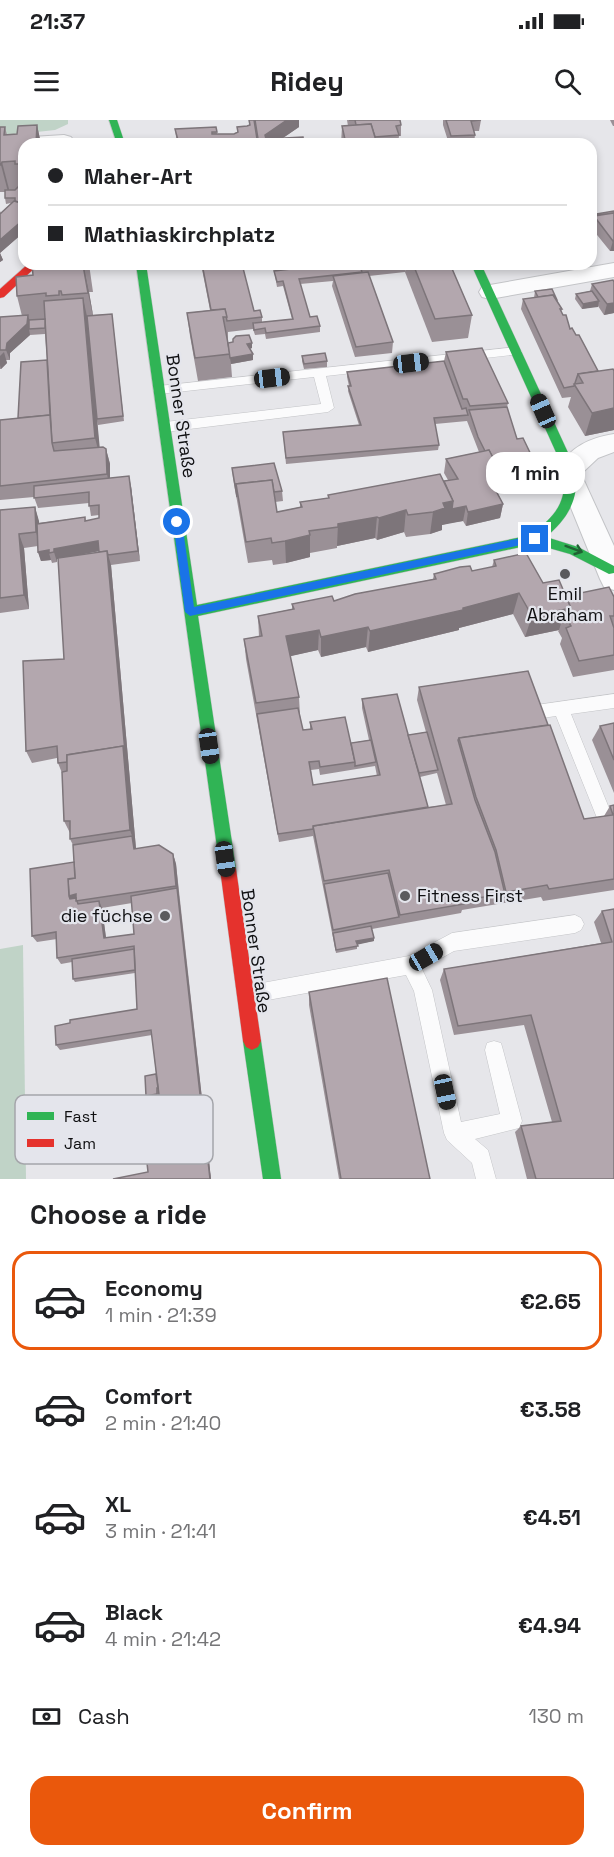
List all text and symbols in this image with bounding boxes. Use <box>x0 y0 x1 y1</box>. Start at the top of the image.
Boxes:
text: 21:37 <box>30 7 85 35</box>
text: Ridey <box>270 64 344 99</box>
icon: menu <box>30 65 63 98</box>
icon: search <box>551 65 584 98</box>
text: Maher-Art <box>84 162 193 190</box>
text: Mathiaskirchplatz <box>84 220 275 248</box>
street label: Bonner Straße <box>161 352 202 480</box>
car <box>392 352 430 374</box>
car <box>253 367 291 389</box>
car <box>527 391 559 431</box>
callout: 1 min <box>486 452 584 494</box>
text: 1 min <box>511 460 560 486</box>
route start <box>163 508 190 535</box>
route end <box>521 525 548 552</box>
one-way arrow <box>564 545 583 556</box>
marker: Emil Abraham <box>558 567 572 581</box>
place label: Emil Abraham <box>527 582 603 626</box>
car <box>198 727 220 765</box>
car <box>214 840 236 878</box>
place label: Fitness First <box>417 884 523 907</box>
street label: Bonner Straße <box>236 887 277 1015</box>
marker: Fitness First <box>398 889 412 903</box>
place label: die füchse <box>61 904 153 927</box>
marker: die füchse <box>158 909 172 923</box>
car <box>406 940 446 974</box>
car <box>432 1073 458 1111</box>
legend <box>15 1095 213 1164</box>
text: Fast <box>64 1106 97 1127</box>
text: Jam <box>64 1133 96 1154</box>
text: Choose a ride <box>30 1197 207 1232</box>
icon: car <box>33 1274 87 1328</box>
text: Economy <box>105 1274 203 1302</box>
text: €2.65 <box>520 1287 581 1315</box>
text: 1 min · 21:39 <box>105 1302 217 1328</box>
icon: car <box>33 1382 87 1436</box>
text: Comfort <box>105 1382 193 1410</box>
text: €3.58 <box>520 1395 581 1423</box>
text: 2 min · 21:40 <box>105 1410 221 1436</box>
icon: car <box>33 1490 87 1544</box>
text: XL <box>105 1490 131 1518</box>
text: €4.51 <box>523 1503 581 1531</box>
text: 3 min · 21:41 <box>105 1518 216 1544</box>
icon: car <box>33 1598 87 1652</box>
text: Black <box>105 1598 163 1626</box>
text: €4.94 <box>518 1611 581 1639</box>
text: 4 min · 21:42 <box>105 1626 221 1652</box>
icon: cash <box>30 1700 63 1733</box>
text: Cash <box>78 1702 130 1730</box>
text: 130 m <box>528 1703 584 1729</box>
button: Confirm <box>30 1776 584 1845</box>

